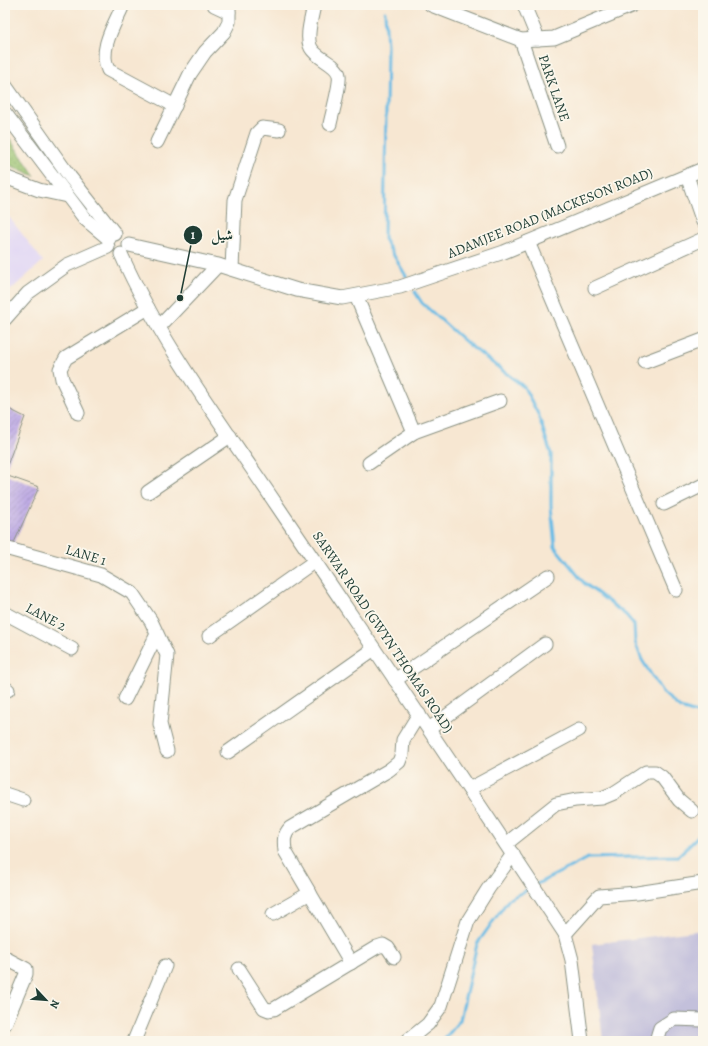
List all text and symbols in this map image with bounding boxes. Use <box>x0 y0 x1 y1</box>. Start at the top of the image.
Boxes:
street label: PARK LANE <box>534 52 574 124</box>
street label: ADAMJEE ROAD (MACKESON ROAD) <box>444 163 656 263</box>
callout: شیل <box>183 221 240 248</box>
text: شیل <box>211 225 233 246</box>
text: 1 <box>191 227 196 243</box>
street label: SARWAR ROAD (GWYN THOMAS ROAD) <box>308 527 458 737</box>
street label: LANE 1 <box>63 540 109 570</box>
street label: LANE 2 <box>22 598 70 636</box>
north arrow <box>26 980 66 1020</box>
text: N <box>46 997 63 1011</box>

